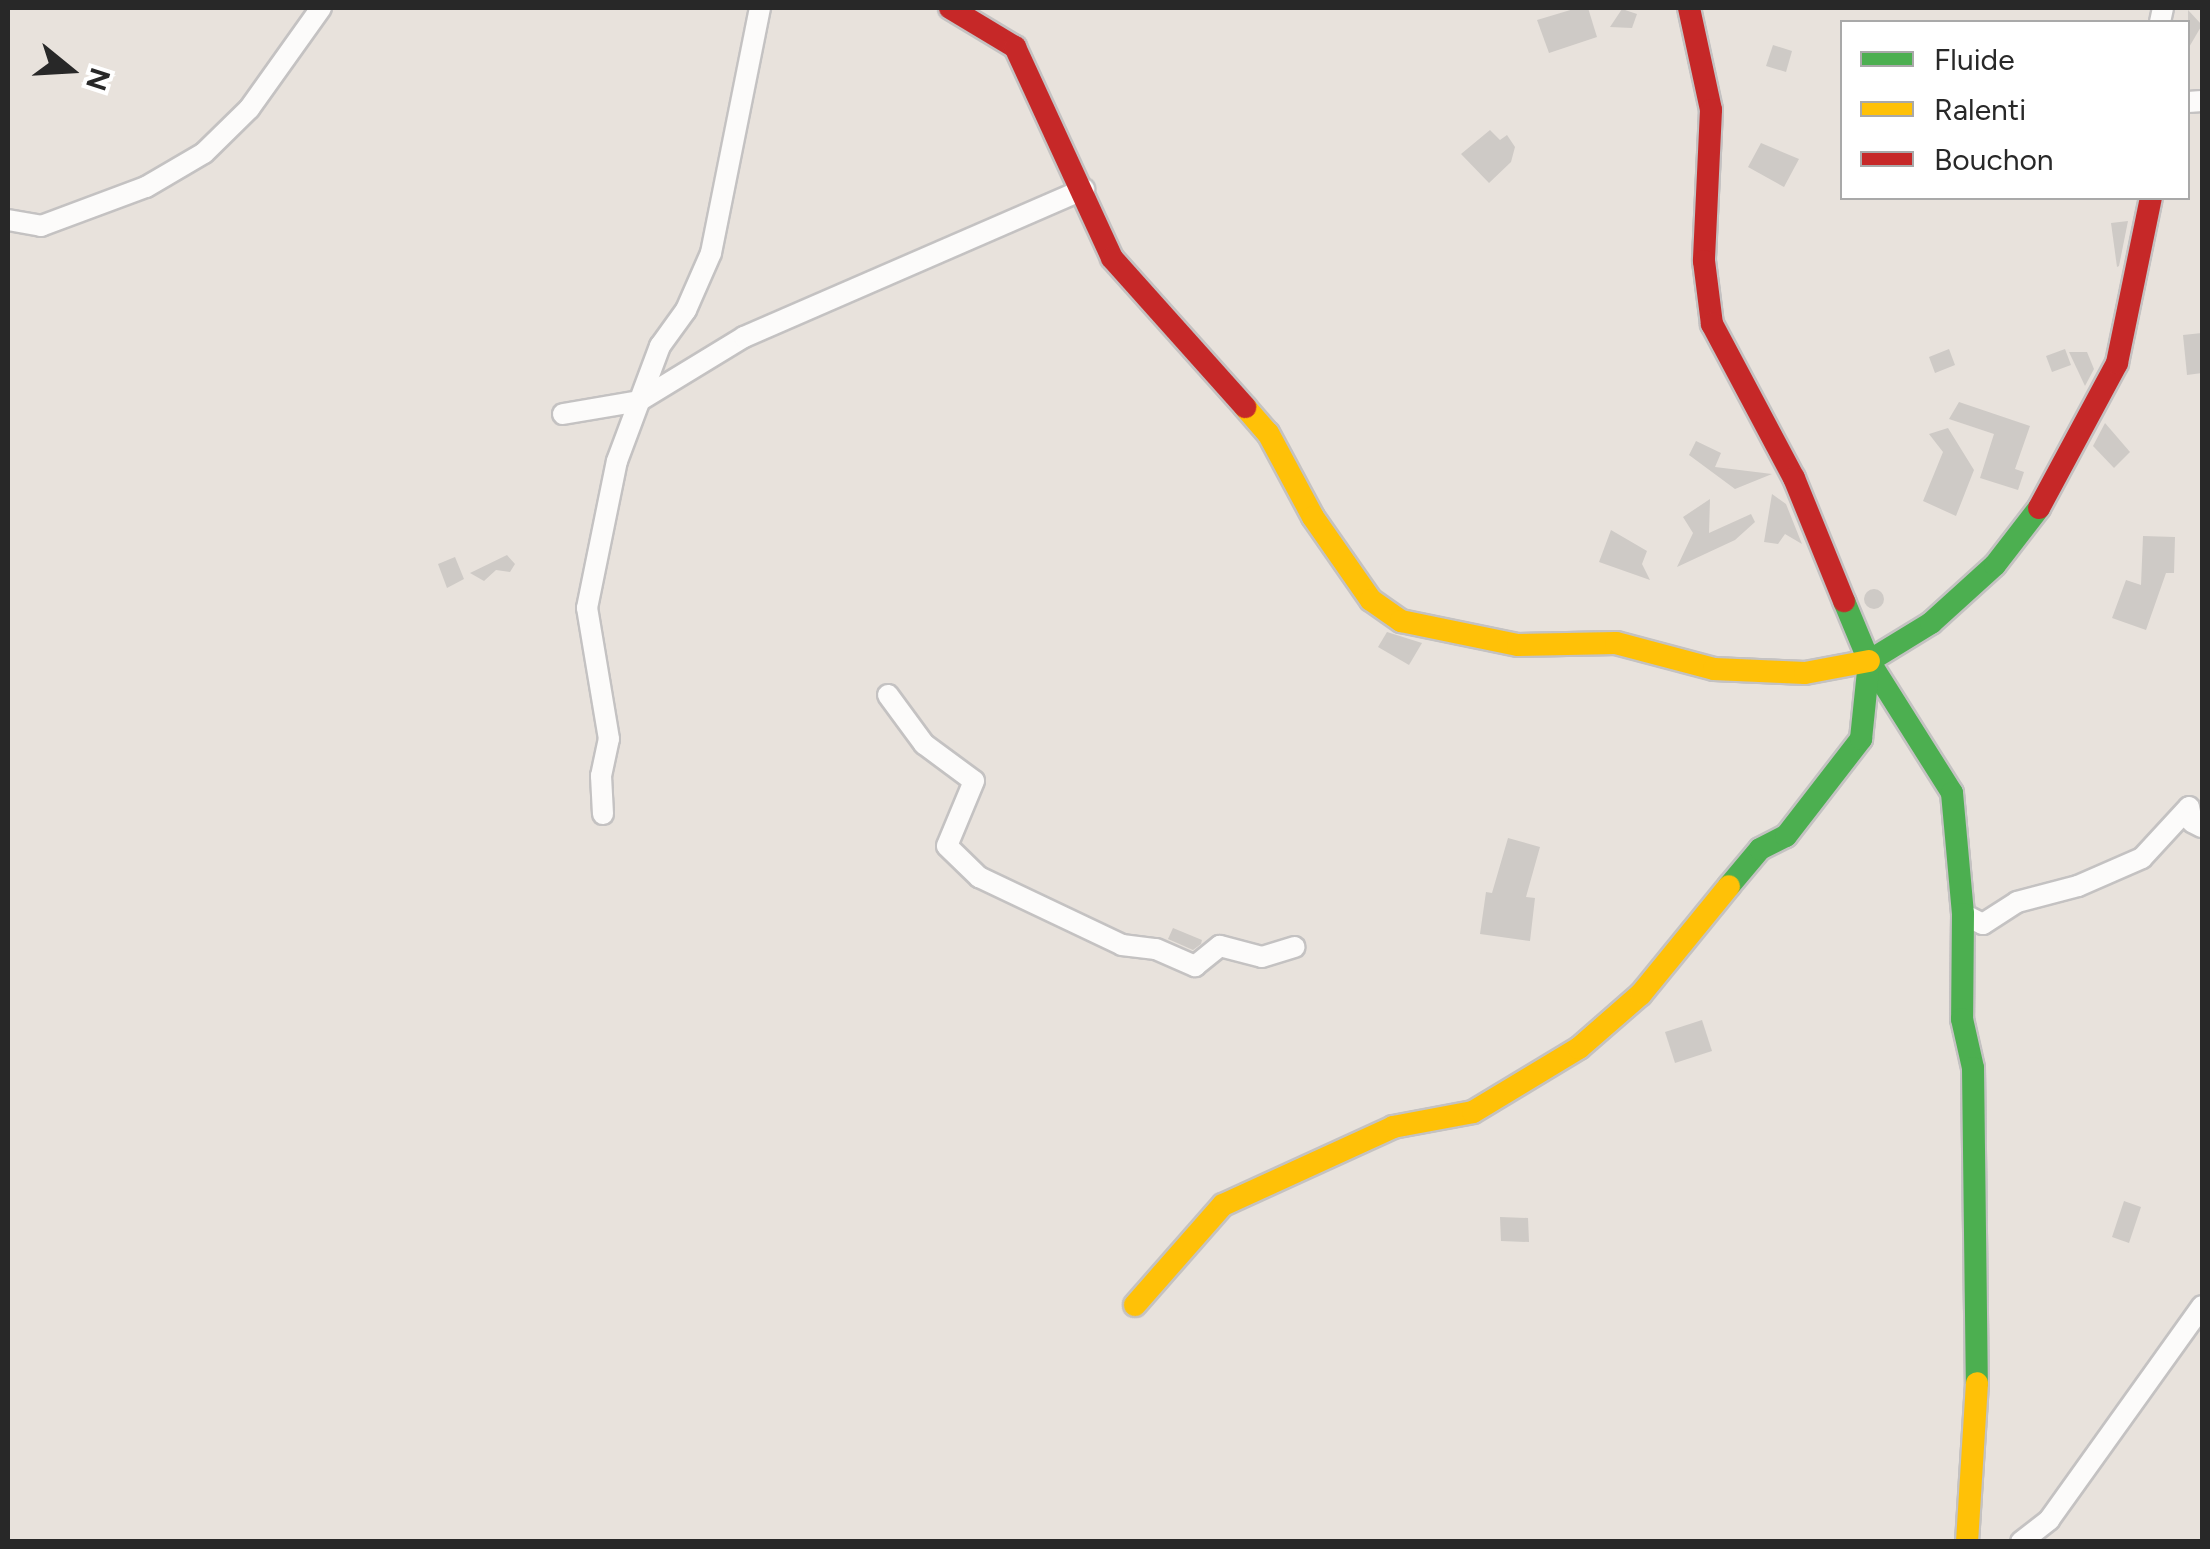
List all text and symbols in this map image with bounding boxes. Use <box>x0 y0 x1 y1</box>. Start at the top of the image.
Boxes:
north arrow <box>20 20 120 120</box>
legend <box>1840 20 2190 200</box>
text: Fluide <box>1934 41 2015 78</box>
text: N <box>79 64 118 95</box>
text: Ralenti <box>1934 91 2026 128</box>
text: Bouchon <box>1934 141 2054 178</box>

